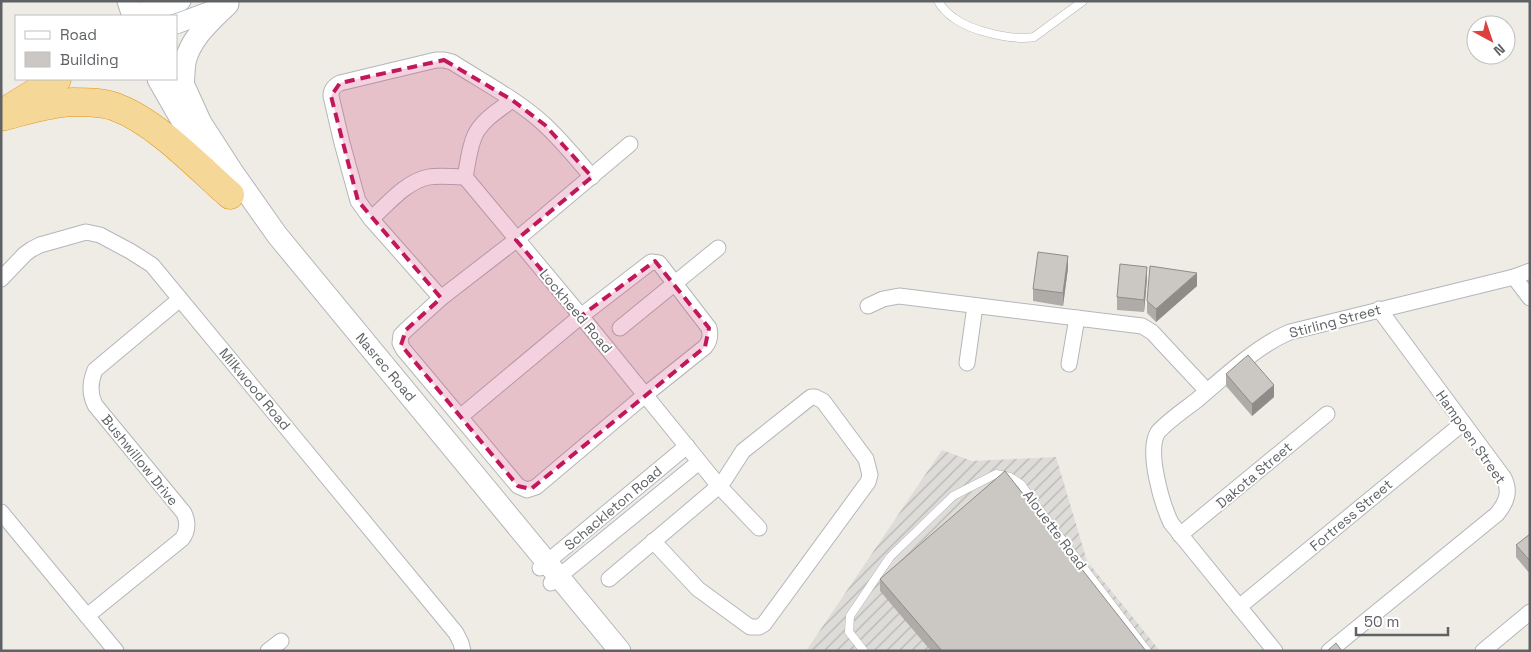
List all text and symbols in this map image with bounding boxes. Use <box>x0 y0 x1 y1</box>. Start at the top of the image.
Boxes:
legend <box>15 15 178 80</box>
north arrow <box>1466 15 1516 65</box>
text: Road <box>60 25 97 44</box>
text: N <box>1490 40 1509 60</box>
text: Building <box>60 50 119 69</box>
street label: Lockheed Road <box>536 265 616 357</box>
street label: Stirling Street <box>1287 300 1383 342</box>
street label: Nasrec Road <box>352 329 420 405</box>
street label: Milkwood Road <box>215 344 295 434</box>
street label: Hampoen Street <box>1432 387 1510 487</box>
street label: Bushwillow Drive <box>98 411 182 509</box>
street label: Dakota Street <box>1212 438 1296 512</box>
street label: Schackleton Road <box>560 462 666 554</box>
street label: Fortress Street <box>1306 475 1396 555</box>
street label: Alouette Road <box>1019 487 1091 573</box>
scale bar <box>1356 604 1448 636</box>
text: 50 m <box>1364 612 1399 631</box>

